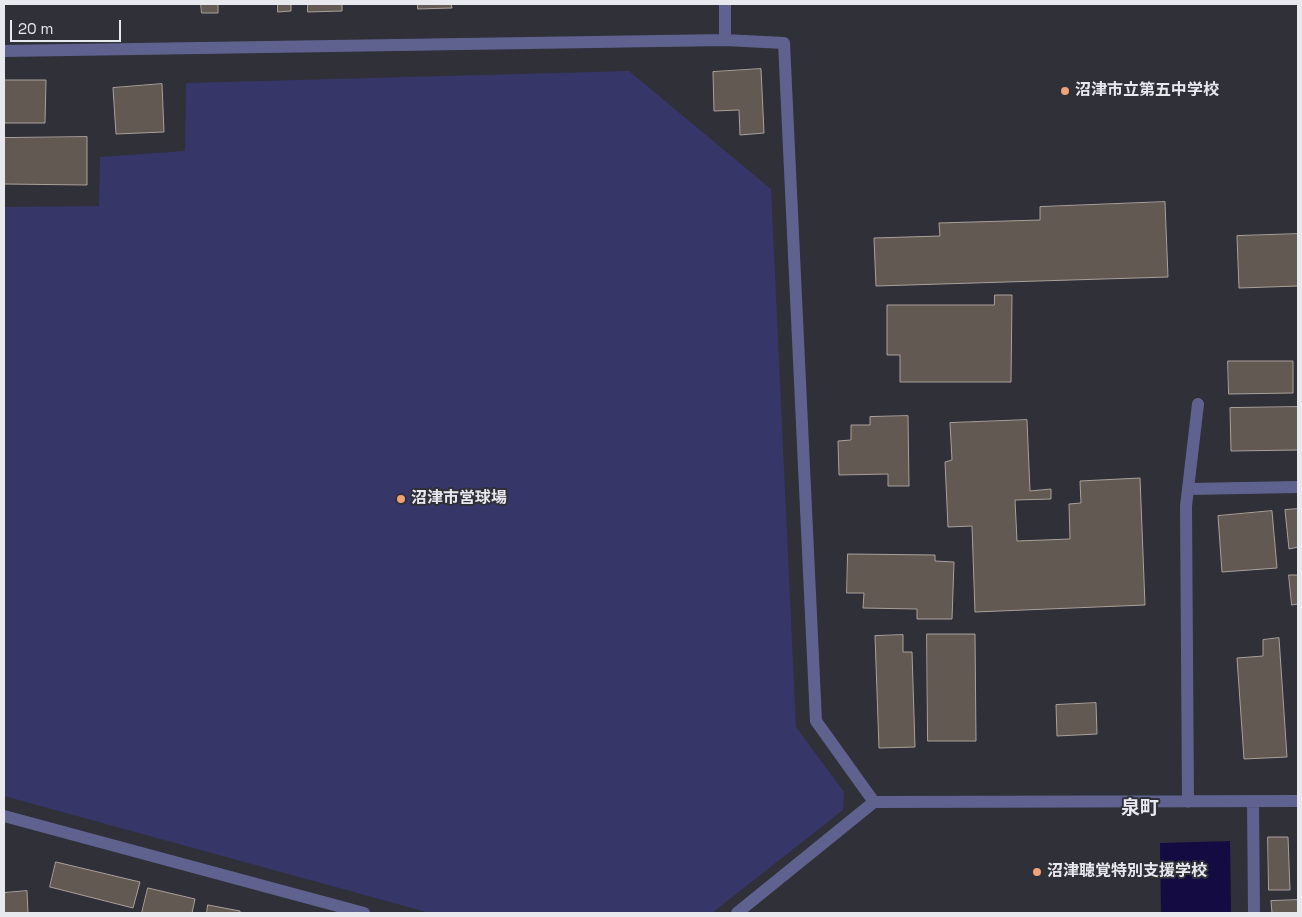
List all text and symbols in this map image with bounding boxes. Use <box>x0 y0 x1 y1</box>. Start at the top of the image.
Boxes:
scale bar <box>12 10 124 42</box>
text: 20 m <box>18 19 53 38</box>
place label: 沼津市立第五中学校 <box>1075 81 1219 101</box>
marker: 沼津市立第五中学校 <box>1059 85 1071 97</box>
place label: 沼津市営球場 <box>411 489 507 509</box>
marker: 沼津市営球場 <box>395 493 407 505</box>
district label: 泉町 <box>1121 798 1159 820</box>
place label: 沼津聴覚特別支援学校 <box>1047 862 1207 882</box>
marker: 沼津聴覚特別支援学校 <box>1031 866 1043 878</box>

